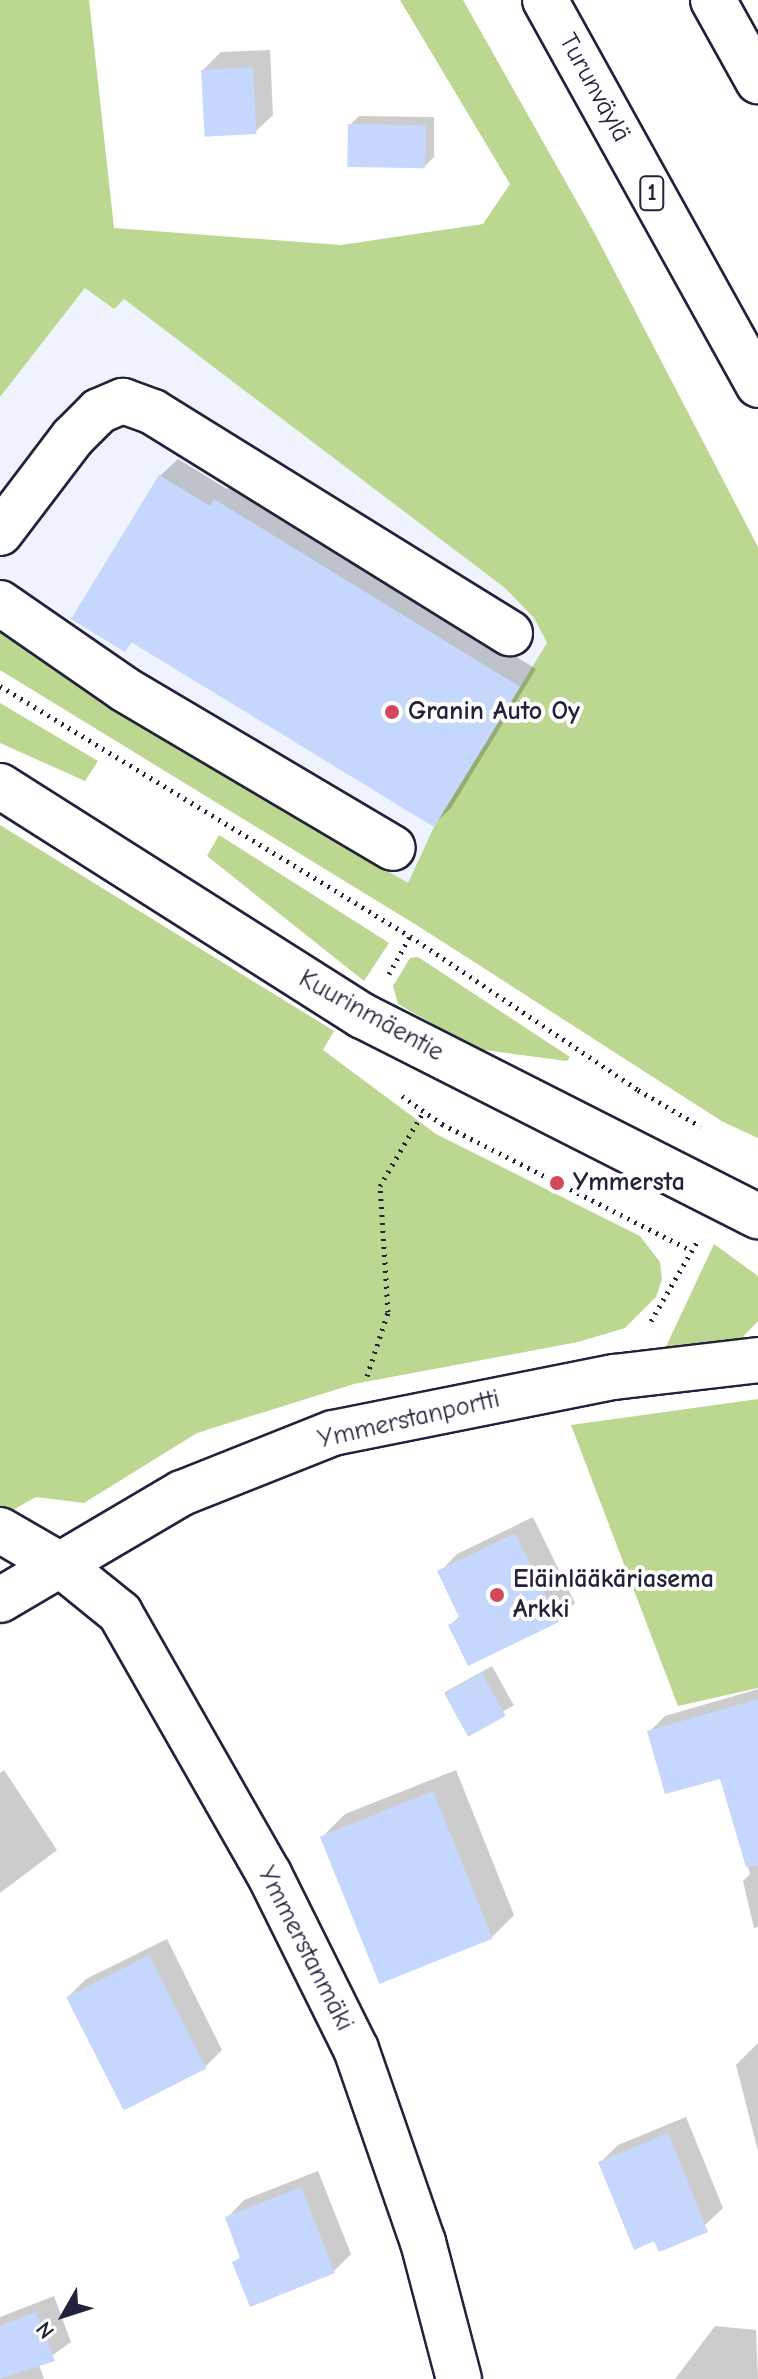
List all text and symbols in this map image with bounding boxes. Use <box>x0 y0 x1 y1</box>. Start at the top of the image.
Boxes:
street label: Turunväylä <box>551 28 637 148</box>
road number: 1 <box>638 173 666 213</box>
place label: Granin Auto Oy <box>408 696 580 728</box>
marker: Granin Auto Oy <box>383 703 401 721</box>
street label: Kuurinmäentie <box>293 963 449 1069</box>
place label: Ymmersta <box>573 1167 685 1199</box>
marker: Ymmersta <box>548 1174 566 1192</box>
street label: Ymmerstanportti <box>315 1384 503 1456</box>
place label: Eläinlääkäriasema Arkki <box>513 1564 714 1626</box>
marker: Eläinlääkäriasema Arkki <box>488 1586 506 1604</box>
street label: Ymmerstanmäki <box>250 1862 360 2036</box>
north arrow <box>24 2275 104 2355</box>
text: N <box>31 2316 60 2344</box>

